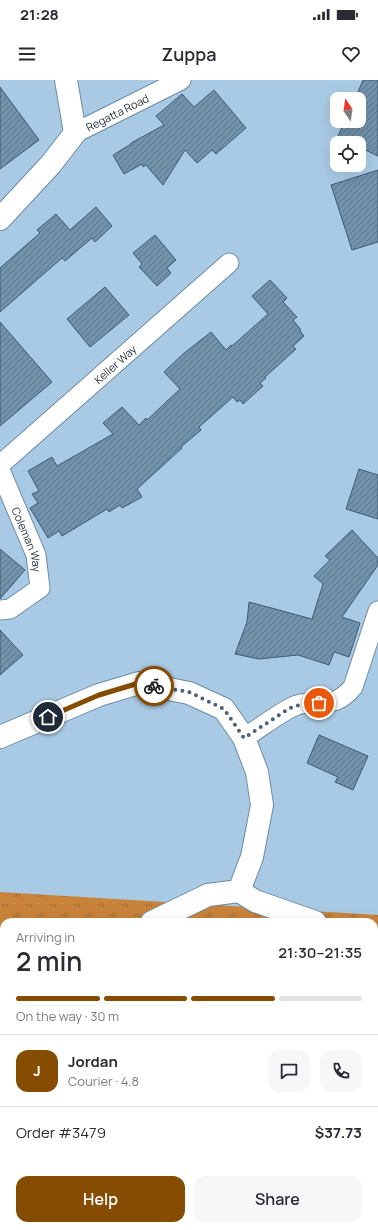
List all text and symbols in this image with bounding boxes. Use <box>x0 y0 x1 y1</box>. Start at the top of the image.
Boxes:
text: 21:28 <box>20 4 59 25</box>
text: Zuppa <box>162 42 216 66</box>
icon: menu <box>16 43 38 65</box>
icon: heart <box>340 43 362 65</box>
street label: Regatta Road <box>83 90 151 134</box>
north arrow <box>330 92 366 128</box>
map controls <box>330 92 366 172</box>
button: locate <box>330 136 366 172</box>
street label: Keller Way <box>90 341 139 387</box>
street label: Coleman Way <box>9 504 46 573</box>
courier <box>134 666 174 706</box>
icon: bike <box>143 675 165 697</box>
pin <box>302 686 336 720</box>
icon: bag <box>308 692 330 714</box>
pin <box>31 700 65 734</box>
icon: home <box>37 706 59 728</box>
text: Arriving in <box>16 928 75 946</box>
text: 21:30–21:35 <box>278 942 362 963</box>
text: 2 min <box>16 943 82 979</box>
text: On the way · 30 m <box>16 1007 119 1025</box>
button: chat <box>268 1050 310 1092</box>
button: phone <box>320 1050 362 1092</box>
text: Jordan <box>68 1051 118 1072</box>
text: J <box>33 1060 41 1081</box>
text: Courier · 4.8 <box>68 1072 139 1090</box>
text: Order #3479 <box>16 1122 106 1143</box>
text: $37.73 <box>315 1122 362 1143</box>
button: Help <box>16 1176 185 1222</box>
button: Share <box>193 1176 362 1222</box>

